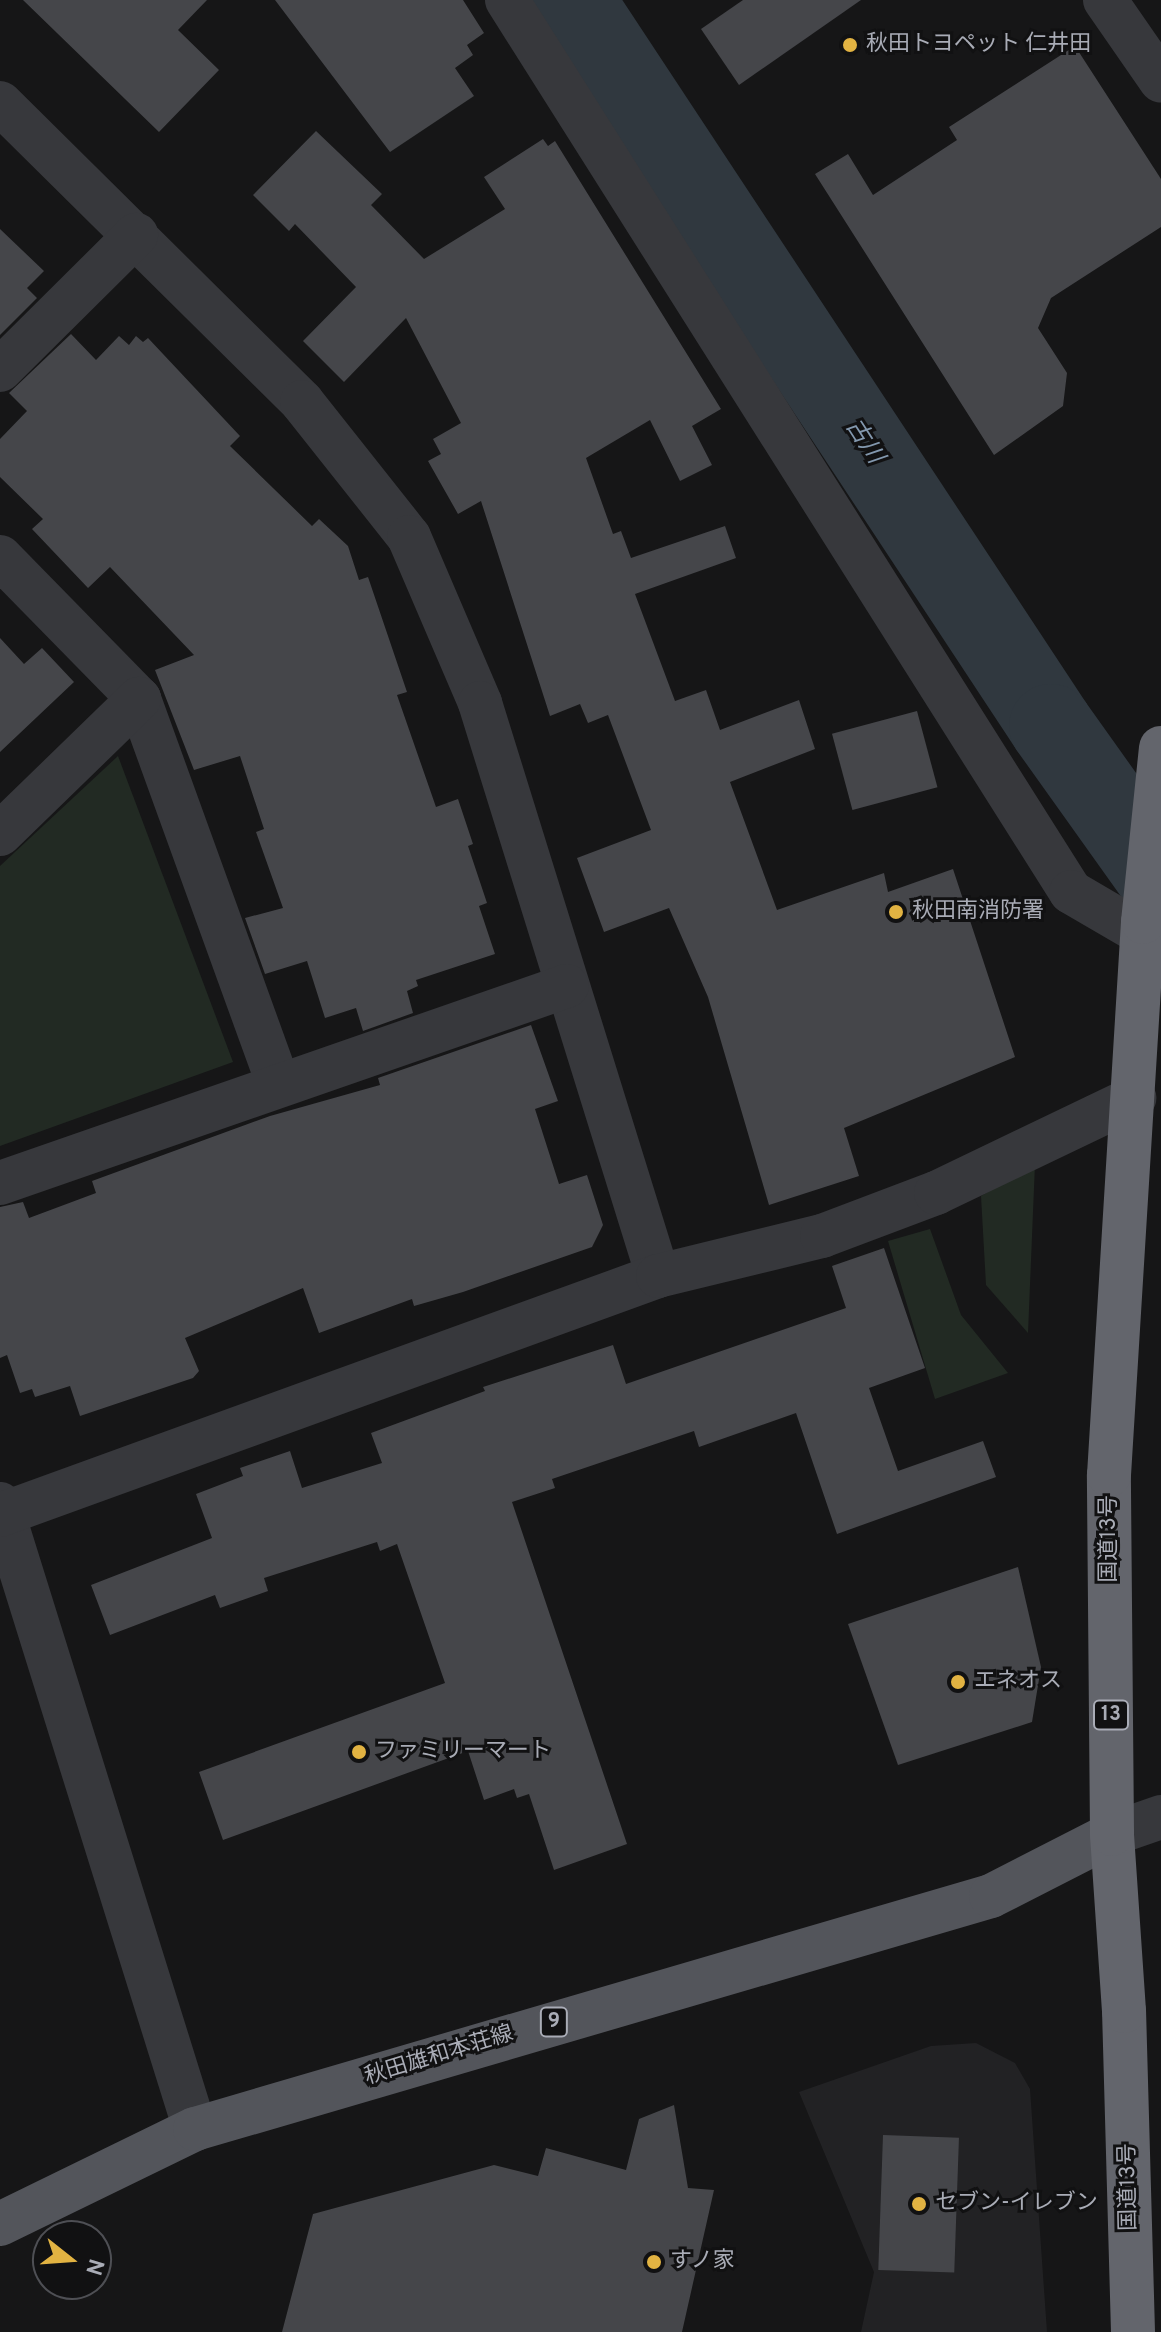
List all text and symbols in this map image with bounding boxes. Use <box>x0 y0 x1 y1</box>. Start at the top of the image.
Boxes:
place label: 秋田トヨペット 仁井田 <box>866 32 1091 58</box>
marker: 秋田トヨペット 仁井田 <box>841 36 859 54</box>
water label: 古川 <box>838 414 888 470</box>
place label: 秋田南消防署 <box>912 899 1044 925</box>
marker: 秋田南消防署 <box>887 903 905 921</box>
street label: 国道13号 <box>1097 1495 1123 1583</box>
place label: エネオス <box>974 1669 1062 1695</box>
marker: エネオス <box>949 1673 967 1691</box>
road number: 13 <box>1093 1699 1129 1731</box>
place label: ファミリーマート <box>375 1739 551 1765</box>
marker: ファミリーマート <box>350 1743 368 1761</box>
road number: 9 <box>538 2006 570 2038</box>
street label: 秋田雄和本荘線 <box>362 2021 516 2091</box>
street label: 国道13号 <box>1115 2143 1143 2231</box>
place label: セブン-イレブン <box>935 2191 1098 2217</box>
marker: セブン-イレブン <box>910 2195 928 2213</box>
north arrow <box>32 2220 112 2300</box>
place label: すノ家 <box>670 2249 736 2275</box>
marker: すノ家 <box>645 2253 663 2271</box>
text: N <box>78 2255 109 2278</box>

